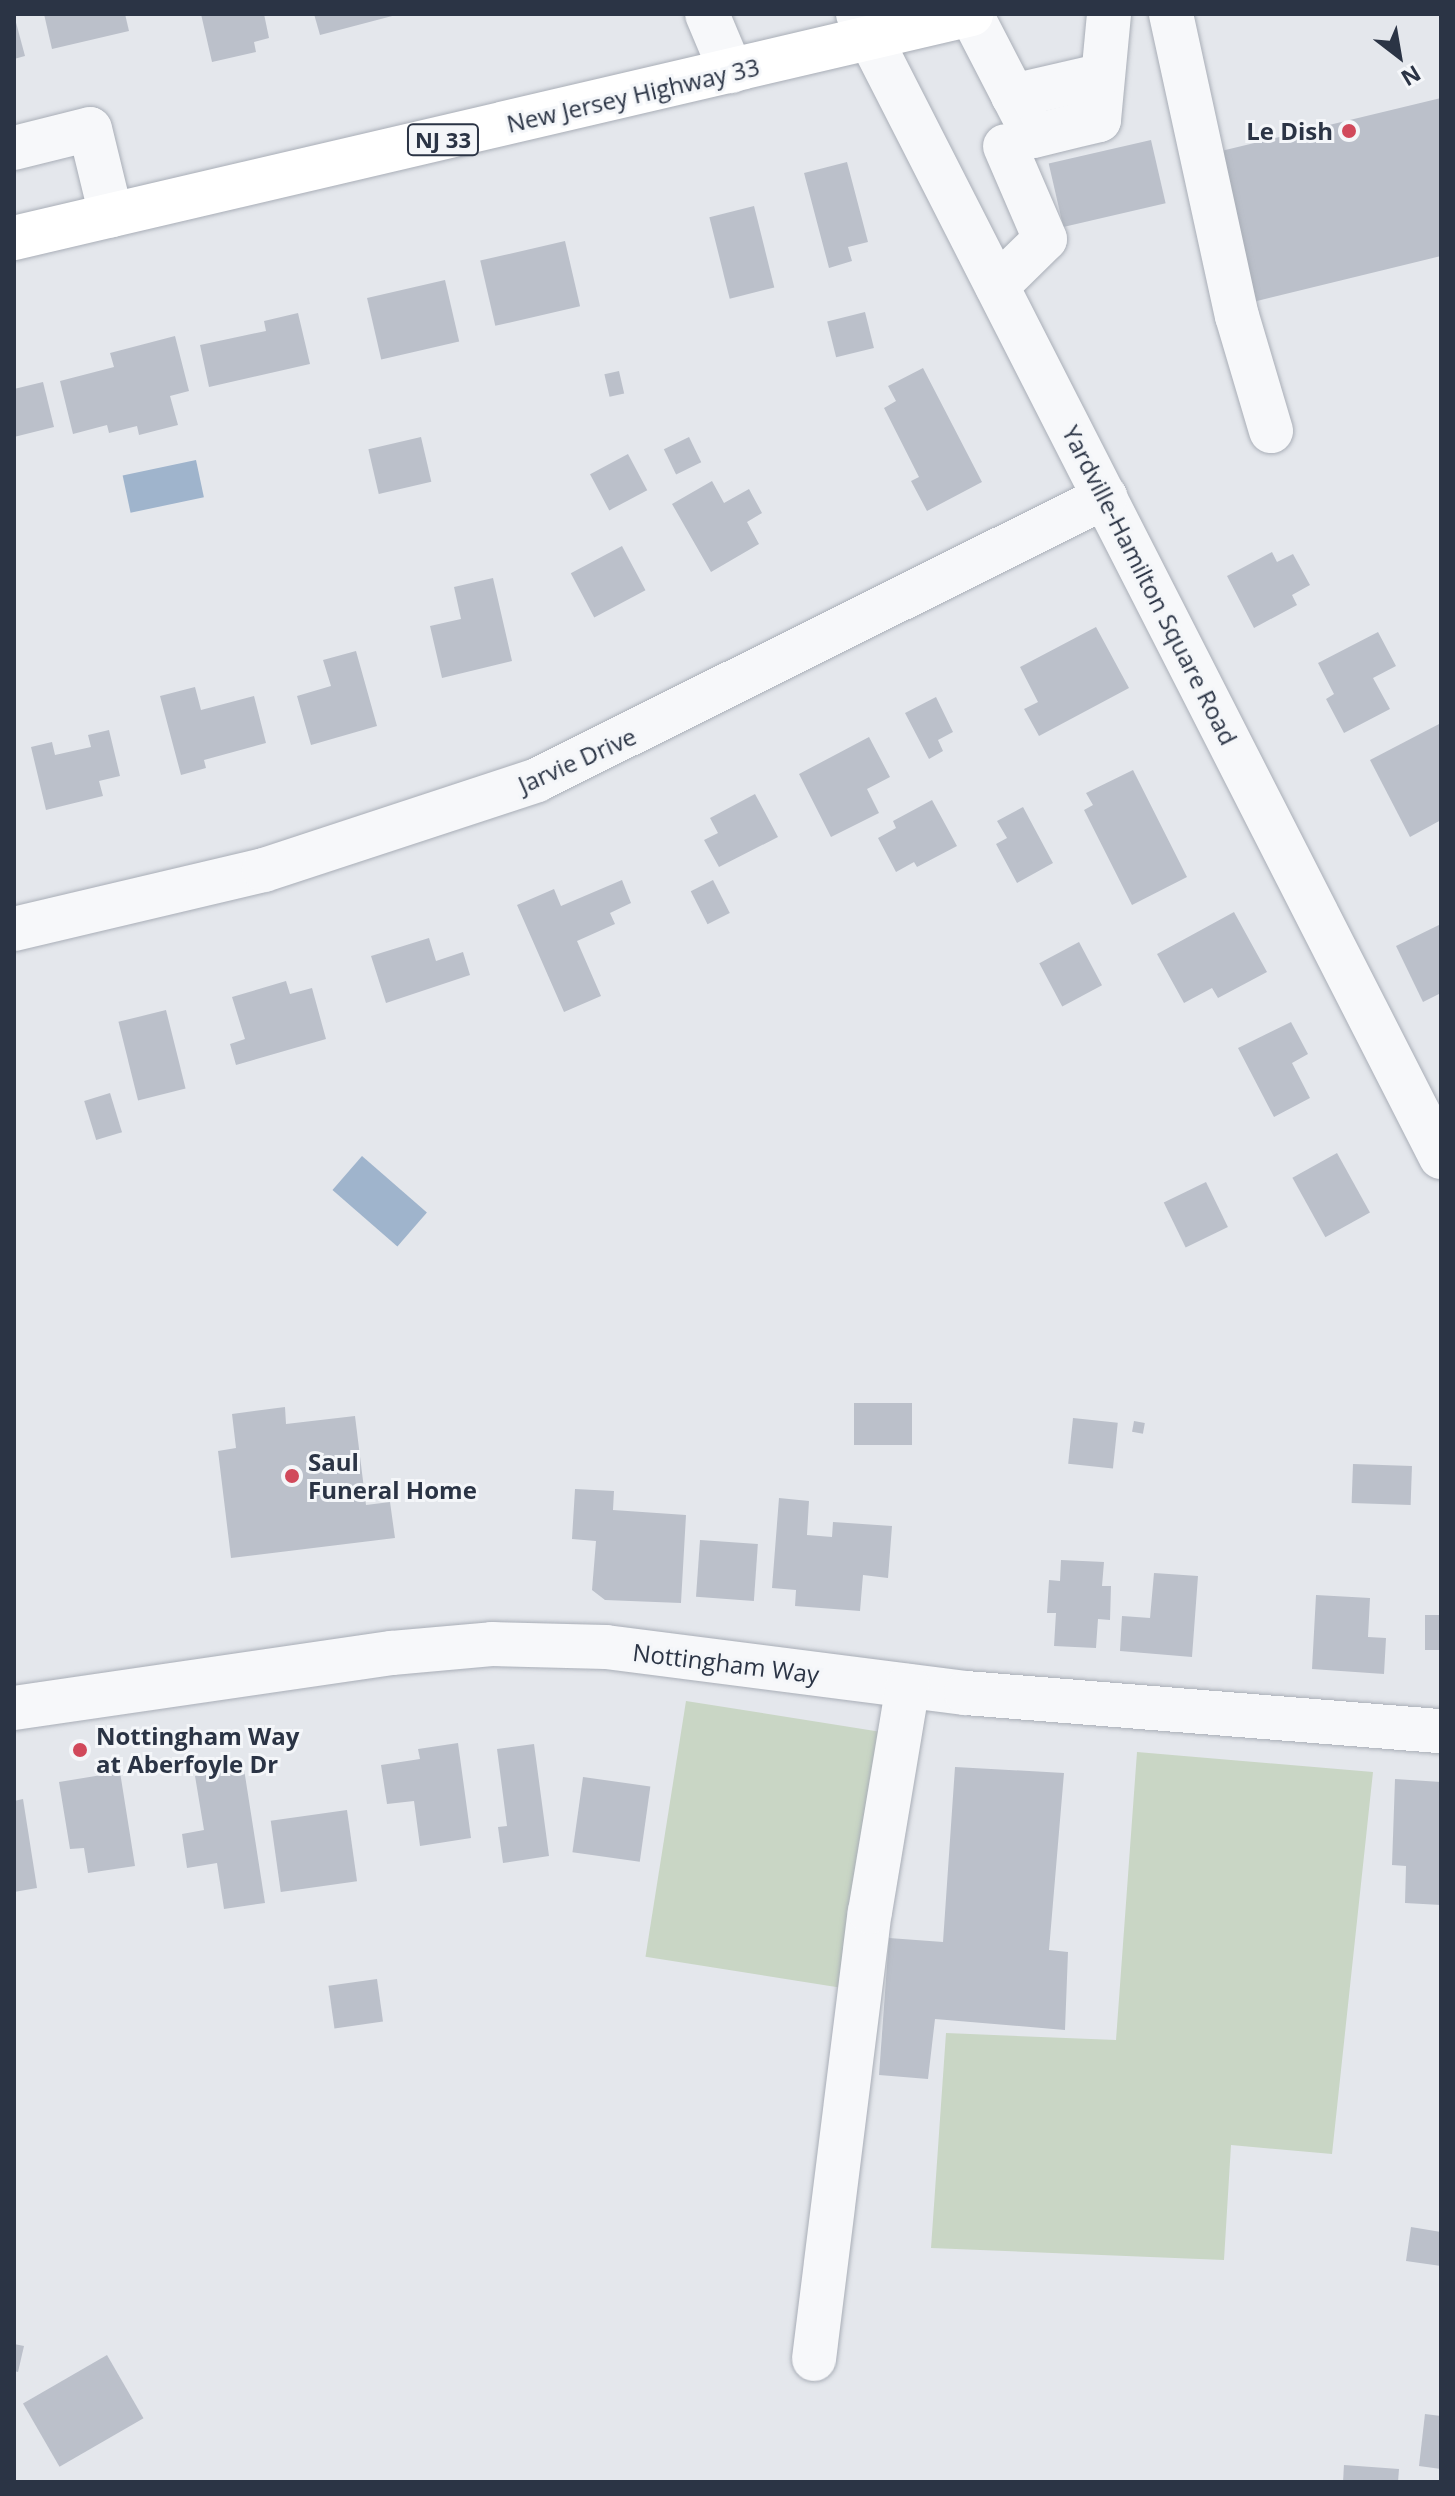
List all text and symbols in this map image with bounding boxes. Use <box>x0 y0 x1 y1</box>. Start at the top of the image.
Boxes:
north arrow <box>1359 16 1439 96</box>
street label: New Jersey Highway 33 <box>504 52 762 138</box>
text: N <box>1396 59 1427 94</box>
place label: Le Dish <box>1246 117 1333 145</box>
road number: NJ 33 <box>405 122 481 158</box>
marker: Le Dish <box>1340 122 1358 140</box>
street label: Yardville-Hamilton Square Road <box>1057 420 1243 750</box>
street label: Jarvie Drive <box>514 721 640 799</box>
place label: Saul Funeral Home <box>308 1448 477 1504</box>
marker: Saul Funeral Home <box>283 1467 301 1485</box>
street label: Nottingham Way <box>631 1637 821 1689</box>
place label: Nottingham Way at Aberfoyle Dr <box>96 1722 299 1778</box>
marker: Nottingham Way at Aberfoyle Dr <box>71 1741 89 1759</box>

